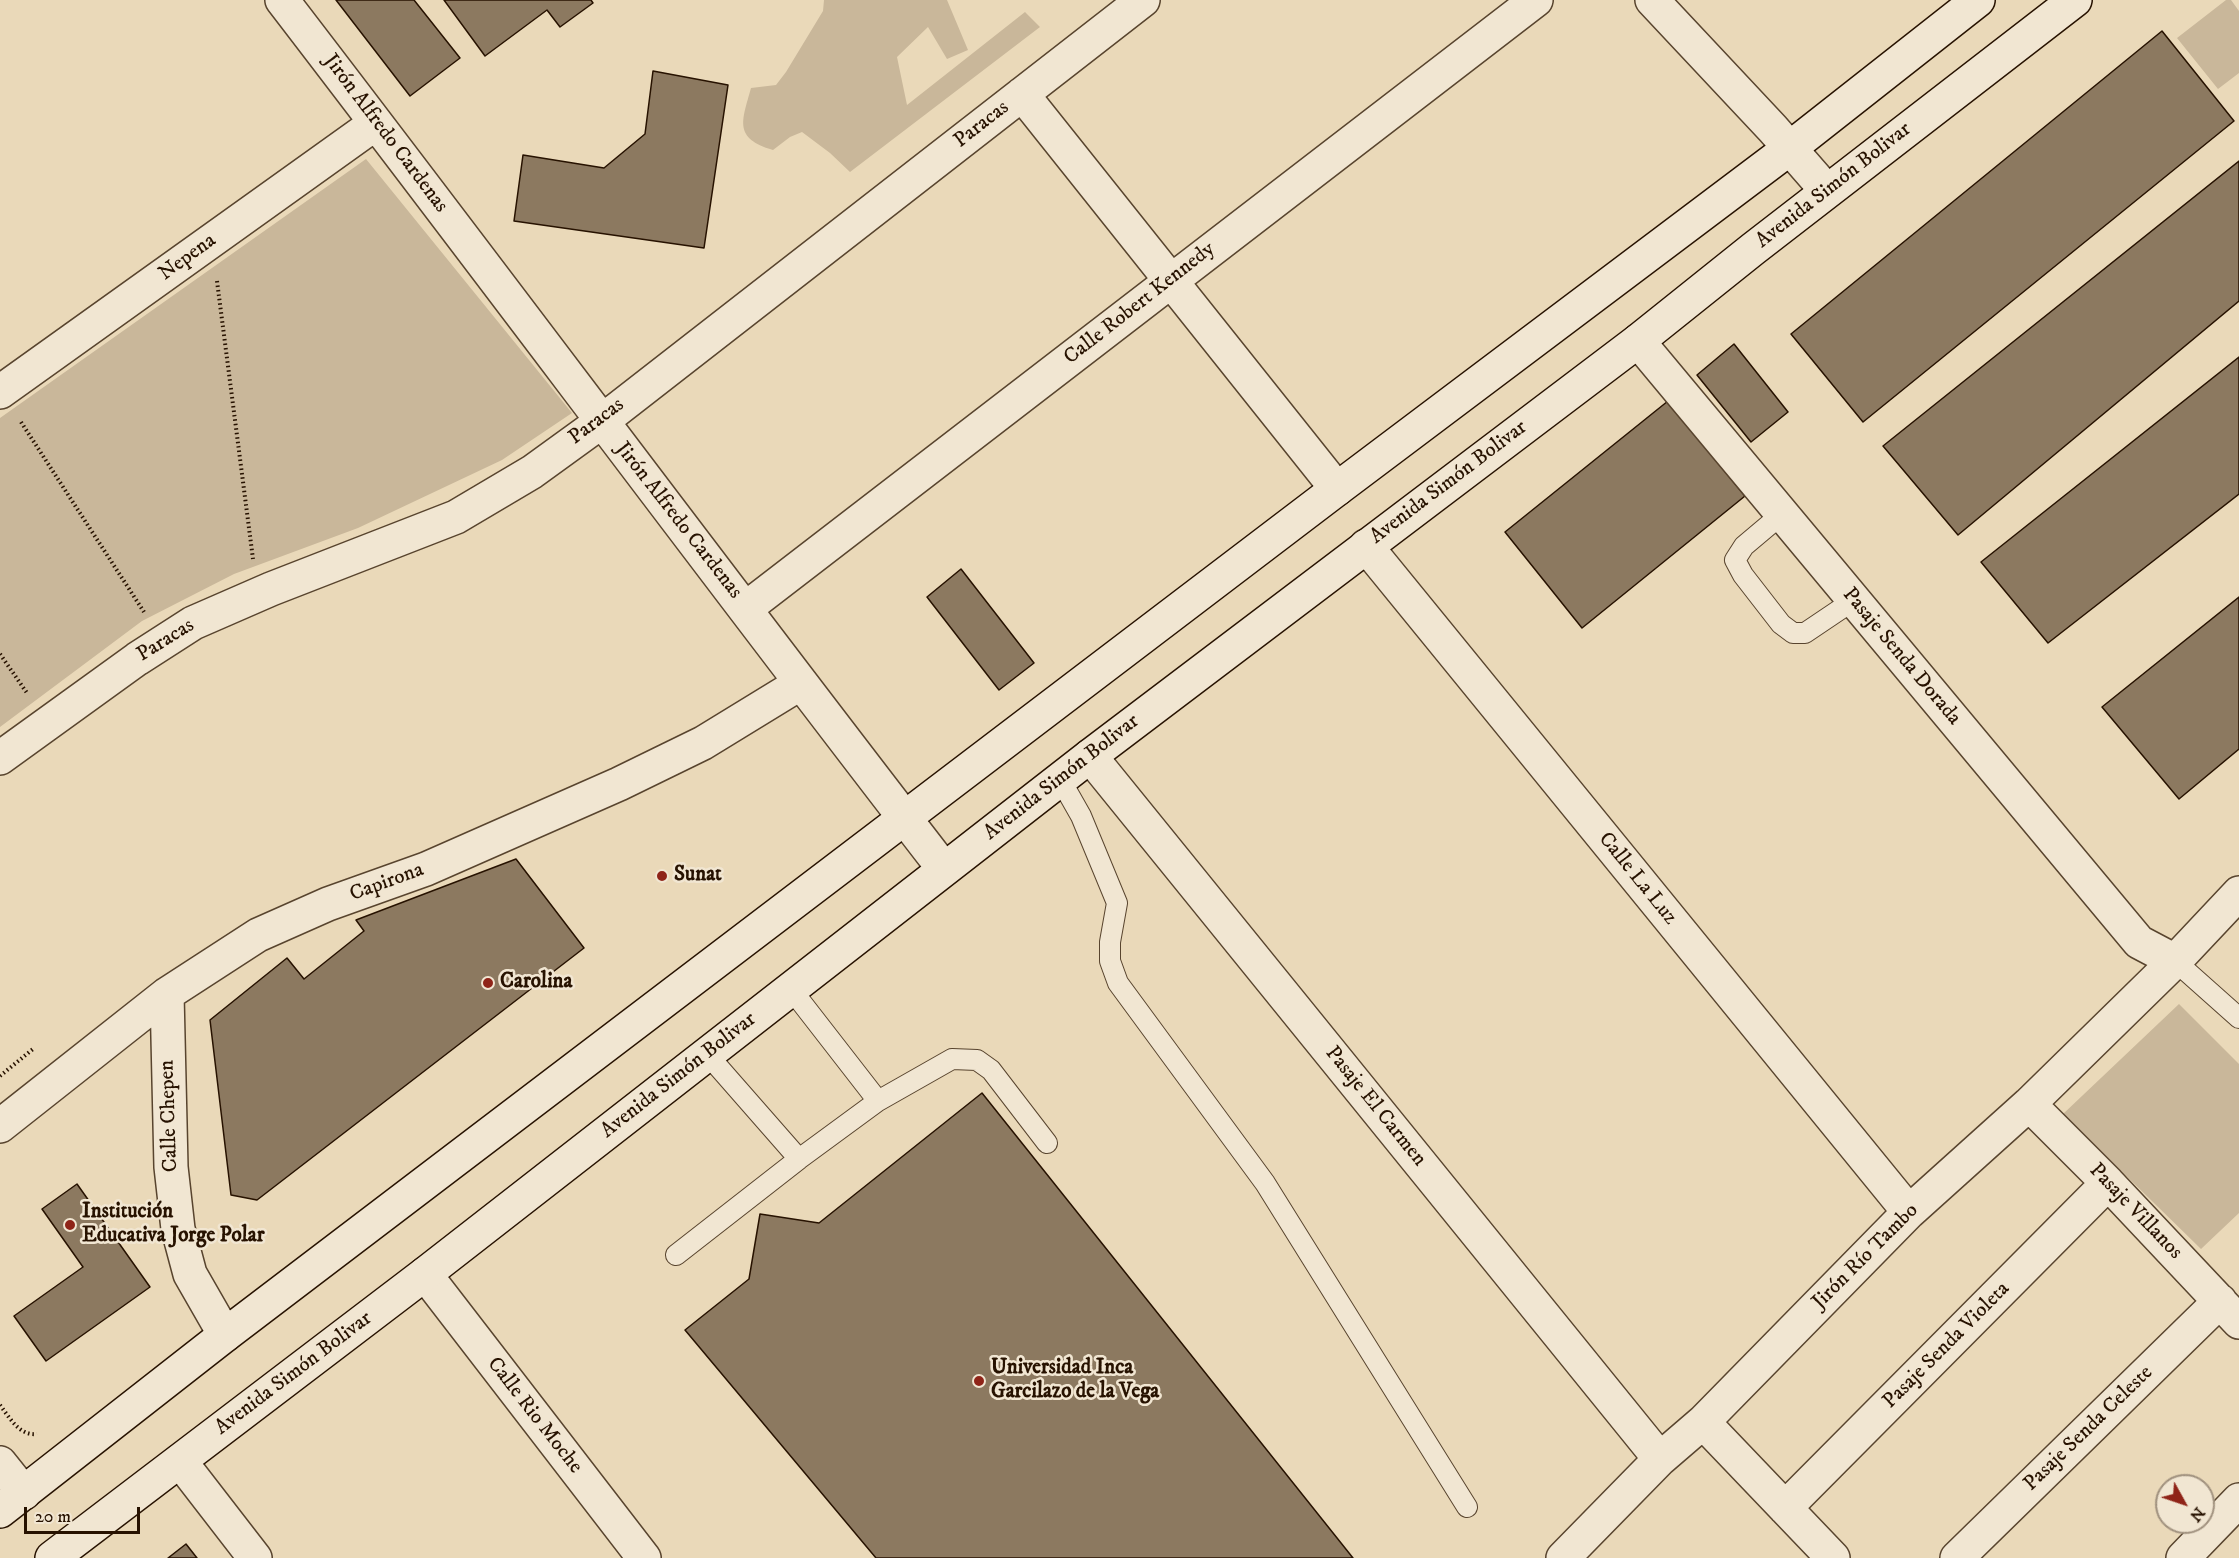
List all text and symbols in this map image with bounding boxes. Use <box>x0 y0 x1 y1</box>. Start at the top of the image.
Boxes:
street label: Jirón Alfredo Cardenas <box>317 50 453 218</box>
street label: Paracas <box>949 96 1015 154</box>
street label: Avenida Simón Bolivar <box>1751 118 1917 254</box>
street label: Nepena <box>154 229 222 287</box>
street label: Calle Robert Kennedy <box>1060 237 1220 371</box>
street label: Paracas <box>564 393 630 451</box>
street label: Avenida Simón Bolivar <box>1366 416 1532 550</box>
street label: Jirón Alfredo Cardenas <box>609 438 747 604</box>
street label: Pasaje Senda Dorada <box>1836 583 1966 731</box>
street label: Paracas <box>133 614 199 668</box>
street label: Avenida Simón Bolivar <box>979 710 1145 846</box>
street label: Calle La Luz <box>1592 828 1682 930</box>
street label: Capirona <box>347 858 427 908</box>
place label: Sunat <box>674 863 722 889</box>
marker: Sunat <box>655 869 669 883</box>
place label: Carolina <box>500 970 572 996</box>
marker: Carolina <box>481 976 495 990</box>
street label: Avenida Simón Bolivar <box>596 1008 762 1144</box>
street label: Pasaje El Carmen <box>1319 1042 1431 1172</box>
street label: Calle Chepen <box>155 1059 185 1173</box>
street label: Pasaje Villanos <box>2083 1159 2187 1265</box>
street label: Jirón Río Tambo <box>1808 1199 1924 1315</box>
place label: Institución Educativa Jorge Polar <box>82 1200 265 1250</box>
marker: Institución Educativa Jorge Polar <box>63 1218 77 1232</box>
street label: Pasaje Senda Violeta <box>1878 1277 2016 1415</box>
street label: Avenida Simón Bolivar <box>211 1307 377 1441</box>
street label: Calle Rio Moche <box>481 1353 587 1479</box>
place label: Universidad Inca Garcilazo de la Vega <box>991 1356 1159 1406</box>
street label: Pasaje Senda Celeste <box>2019 1361 2159 1497</box>
marker: Universidad Inca Garcilazo de la Vega <box>972 1374 986 1388</box>
north arrow <box>2155 1474 2215 1534</box>
scale bar <box>27 1495 142 1533</box>
text: N <box>2185 1503 2209 1526</box>
text: 20 m <box>35 1506 71 1528</box>

